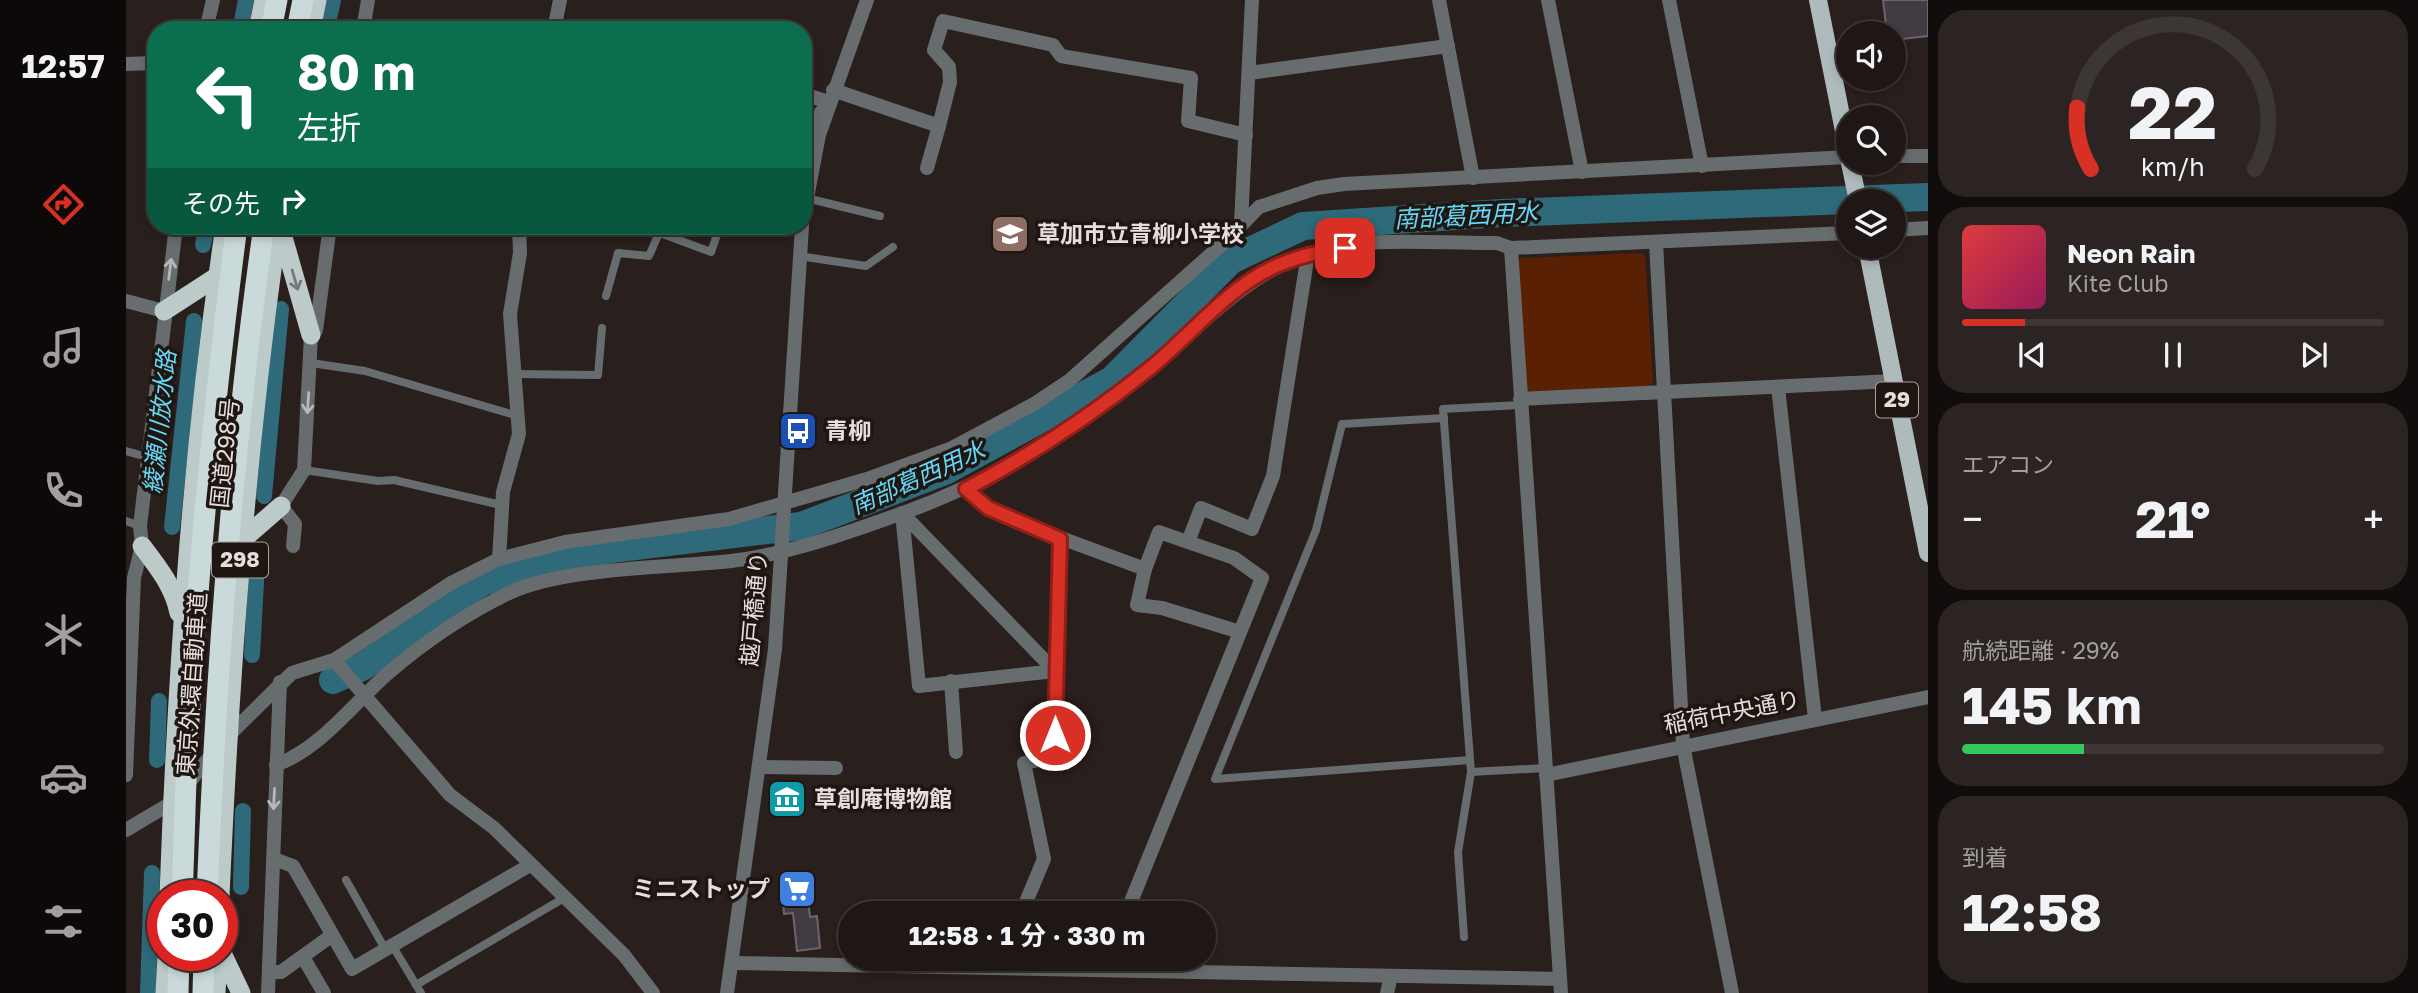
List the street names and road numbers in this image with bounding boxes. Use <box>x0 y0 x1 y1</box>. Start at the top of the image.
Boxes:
road number: 29 <box>1876 382 1918 418</box>
street label: 国道298号 <box>204 397 244 509</box>
road number: 298 <box>212 542 268 578</box>
street label: 越戸橋通り <box>734 550 772 667</box>
street label: 東京外環自動車道 <box>171 591 211 777</box>
street label: 稲荷中央通り <box>1661 684 1802 738</box>

